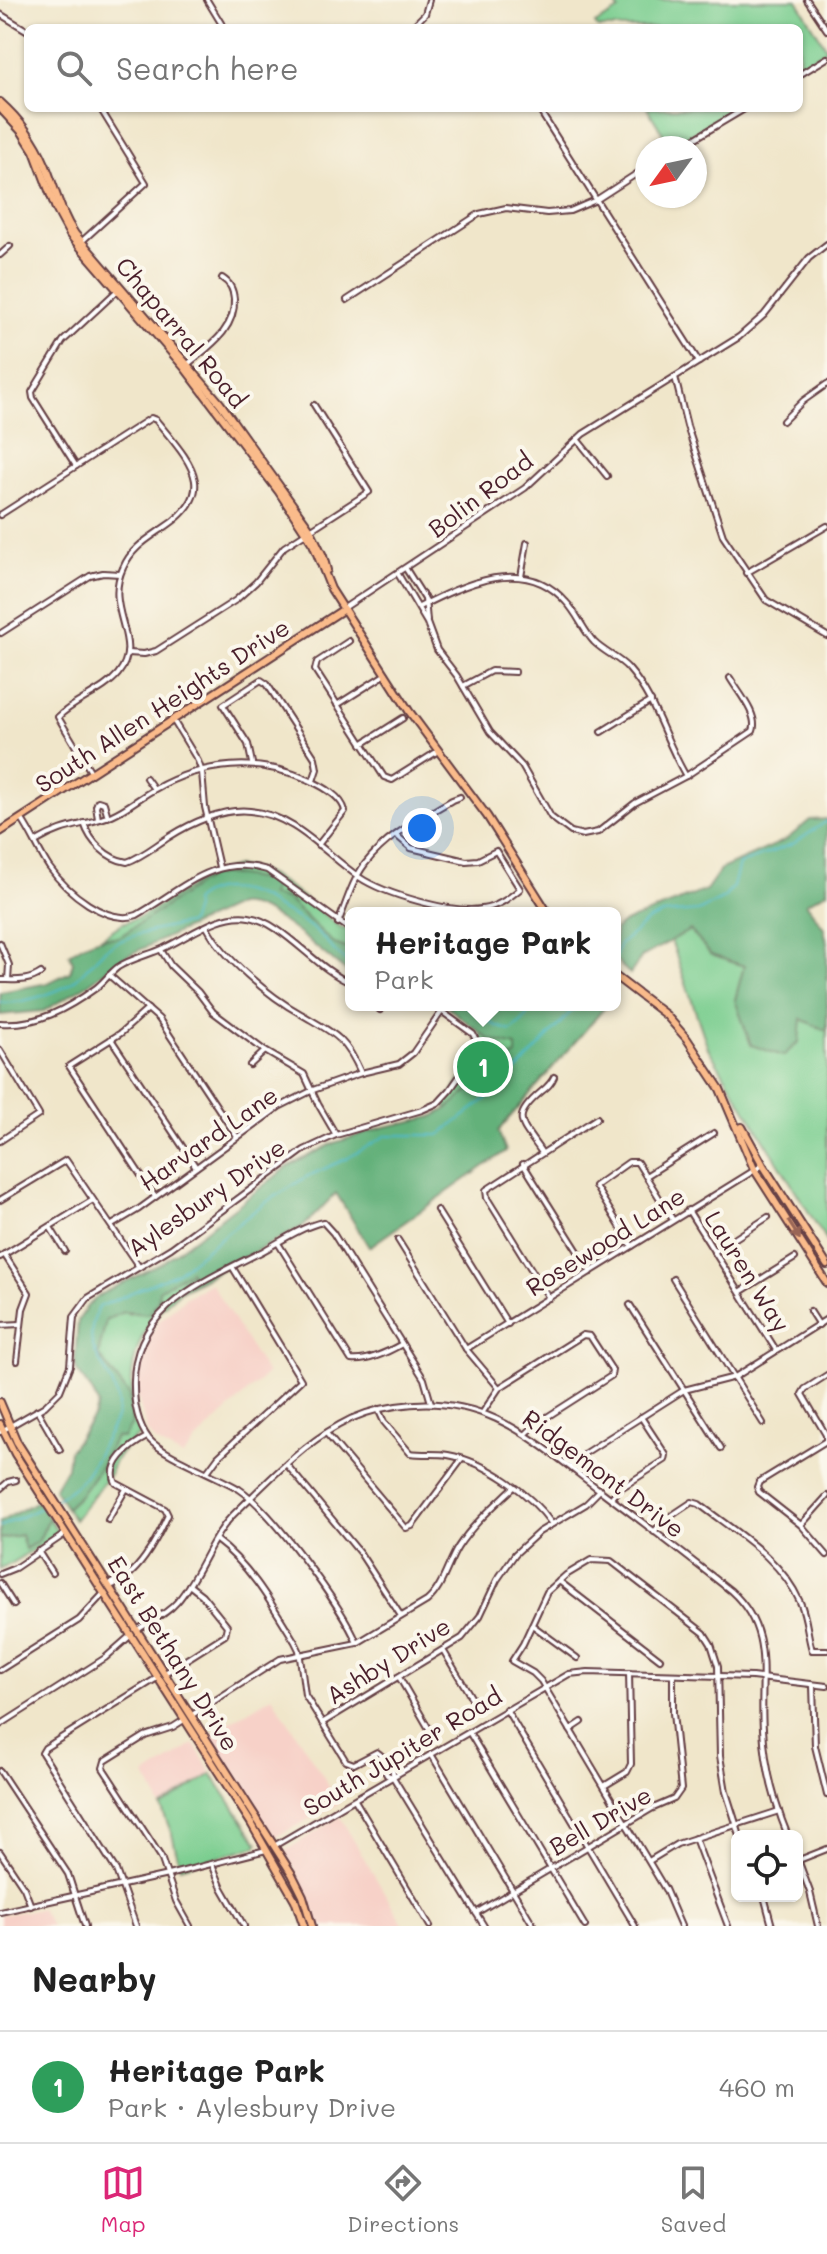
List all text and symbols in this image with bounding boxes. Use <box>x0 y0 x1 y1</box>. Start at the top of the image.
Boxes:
search box <box>24 24 803 112</box>
icon: search <box>52 46 96 90</box>
text: Search here <box>116 48 299 88</box>
north arrow <box>635 136 707 208</box>
street label: Chaparral Road <box>110 250 254 414</box>
street label: Bolin Road <box>421 445 539 543</box>
street label: South Allen Heights Drive <box>29 611 295 799</box>
your location <box>402 808 442 848</box>
popup <box>345 907 621 1011</box>
text: Heritage Park <box>375 922 591 962</box>
text: Park <box>375 962 434 996</box>
pin: 1 <box>457 1037 509 1097</box>
street label: Harvard Lane <box>133 1079 283 1197</box>
street label: Aylesbury Drive <box>121 1131 291 1263</box>
street label: Rosewood Lane <box>520 1180 690 1302</box>
street label: Lauren Way <box>699 1205 797 1337</box>
one-way arrow <box>786 1220 801 1241</box>
street label: Ridgemont Drive <box>517 1402 691 1544</box>
street label: East Bethany Drive <box>101 1550 247 1756</box>
street label: Ashby Drive <box>320 1610 456 1710</box>
street label: South Jupiter Road <box>297 1680 507 1822</box>
street label: Bell Drive <box>543 1778 657 1862</box>
map controls <box>731 1830 803 1902</box>
button: locate <box>731 1830 803 1902</box>
text: Nearby <box>32 1956 157 2001</box>
text: Heritage Park <box>108 2050 325 2090</box>
text: 1 <box>52 2070 64 2104</box>
text: 460 m <box>719 2070 795 2104</box>
text: Park · Aylesbury Drive <box>108 2090 396 2124</box>
tab: Map <box>101 2161 146 2238</box>
tab: Directions <box>347 2161 459 2238</box>
tab: Saved <box>661 2161 726 2238</box>

